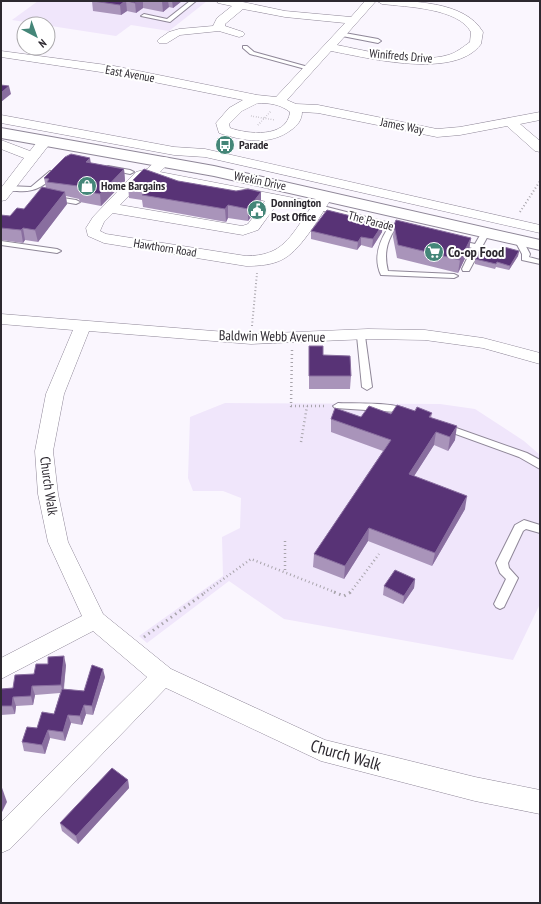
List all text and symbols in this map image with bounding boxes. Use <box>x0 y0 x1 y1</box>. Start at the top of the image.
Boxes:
north arrow <box>16 16 56 56</box>
text: N <box>36 36 49 51</box>
street label: Winifreds Drive <box>369 45 433 66</box>
street label: East Avenue <box>104 62 156 85</box>
street label: James Way <box>378 114 426 137</box>
bus stop icon: Parade <box>214 134 236 156</box>
place label: Parade <box>239 137 268 152</box>
street label: Wrekin Drive <box>233 168 288 193</box>
shop icon: Home Bargains <box>76 175 98 197</box>
place label: Home Bargains <box>101 178 165 193</box>
place label: Donnington Post Office <box>271 195 321 224</box>
public building icon: Donnington Post Office <box>246 199 268 221</box>
street label: The Parade <box>347 207 395 234</box>
street label: Hawthorn Road <box>132 235 198 260</box>
supermarket icon: Co-op Food <box>423 241 445 263</box>
place label: Co-op Food <box>448 243 504 261</box>
street label: Baldwin Webb Avenue <box>219 326 326 346</box>
street label: Church Walk <box>36 455 62 517</box>
street label: Church Walk <box>308 734 384 776</box>

